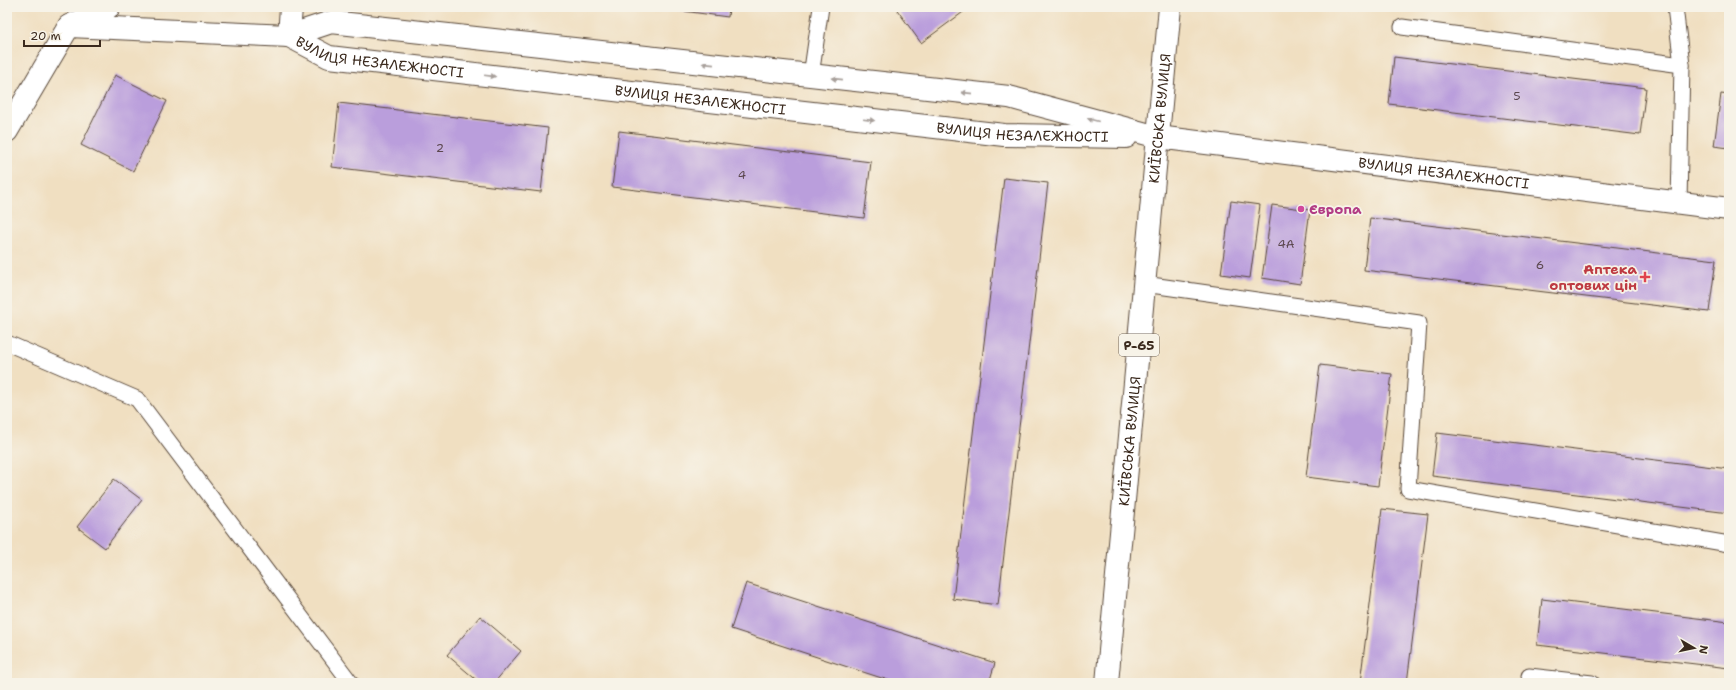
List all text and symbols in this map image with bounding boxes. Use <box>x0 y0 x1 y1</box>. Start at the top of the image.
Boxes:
scale bar <box>24 22 100 48</box>
text: 20 m <box>30 28 61 44</box>
street label: ВУЛИЦЯ НЕЗАЛЕЖНОСТІ <box>293 32 465 82</box>
street label: КИЇВСЬКА ВУЛИЦЯ <box>1145 53 1175 184</box>
one-way arrow <box>702 61 714 68</box>
one-way arrow <box>484 73 496 79</box>
one-way arrow <box>831 75 843 82</box>
street label: ВУЛИЦЯ НЕЗАЛЕЖНОСТІ <box>614 81 787 119</box>
house number: 5 <box>1513 88 1521 104</box>
one-way arrow <box>960 90 973 96</box>
one-way arrow <box>863 117 875 123</box>
one-way arrow <box>1087 117 1099 123</box>
street label: ВУЛИЦЯ НЕЗАЛЕЖНОСТІ <box>936 118 1109 146</box>
house number: 2 <box>436 140 444 156</box>
street label: ВУЛИЦЯ НЕЗАЛЕЖНОСТІ <box>1357 153 1531 193</box>
house number: 4 <box>738 167 746 183</box>
place label: Європа <box>1309 200 1362 218</box>
marker: Європа <box>1296 204 1306 214</box>
house number: 4А <box>1277 236 1295 252</box>
house number: 6 <box>1536 257 1544 273</box>
place label: Аптека оптових цін <box>1549 260 1637 294</box>
marker: Аптека оптових цін <box>1640 272 1650 282</box>
road number: Р-65 <box>1119 334 1159 356</box>
street label: КИЇВСЬКА ВУЛИЦЯ <box>1115 375 1145 507</box>
north arrow <box>1674 628 1714 668</box>
text: N <box>1695 644 1711 655</box>

